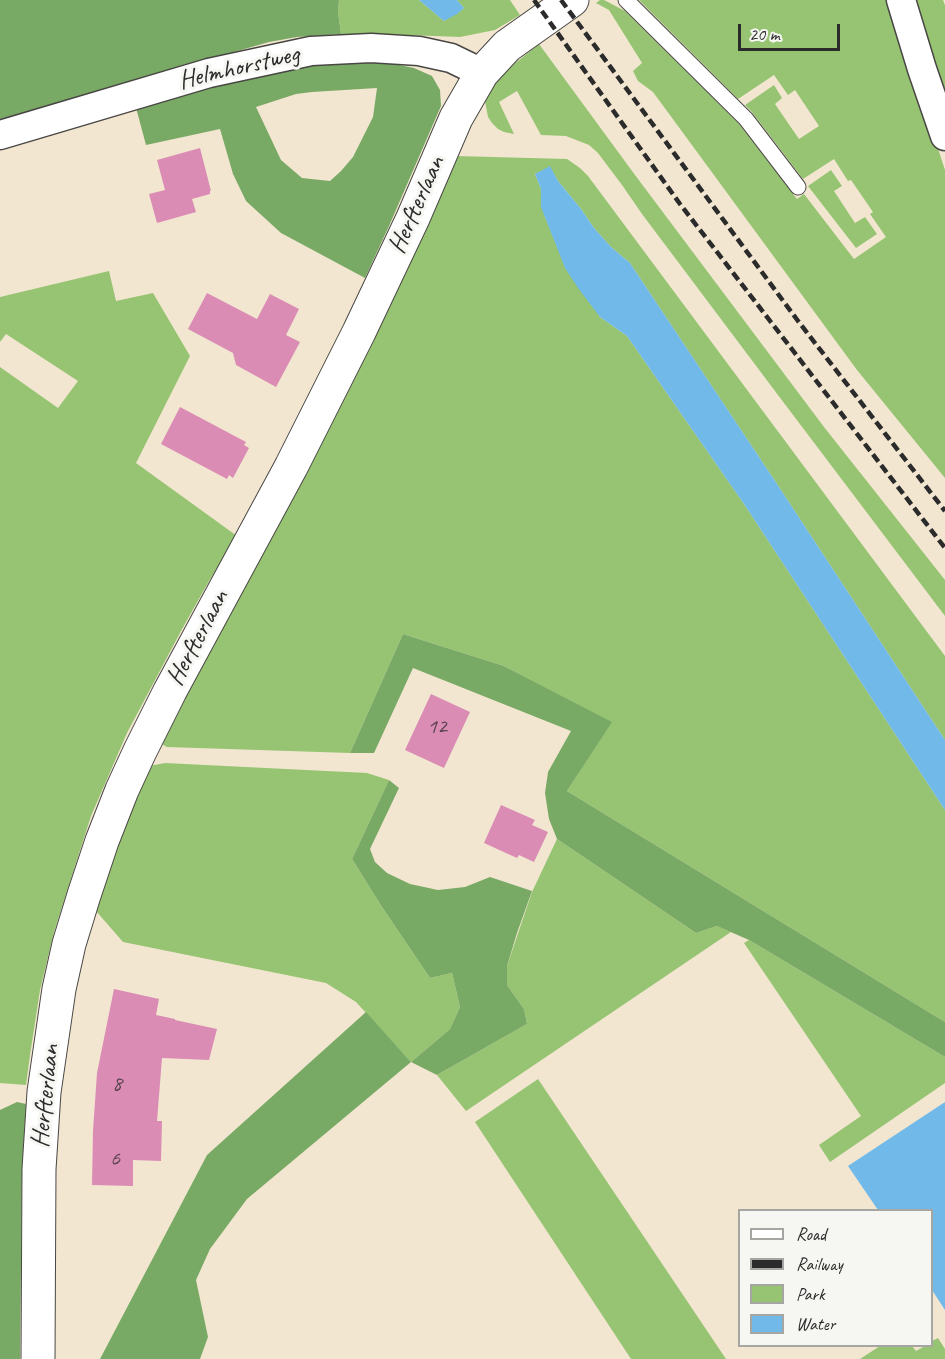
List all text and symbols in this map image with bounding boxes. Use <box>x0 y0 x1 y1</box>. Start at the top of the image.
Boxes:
scale bar <box>741 12 843 50</box>
text: 20 m <box>749 23 780 45</box>
street label: Helmhorstweg <box>176 39 302 97</box>
street label: Herfterlaan <box>382 151 452 259</box>
street label: Herfterlaan <box>160 585 236 691</box>
house number: 12 <box>427 714 447 740</box>
street label: Herfterlaan <box>25 1043 67 1149</box>
house number: 8 <box>112 1071 122 1097</box>
house number: 6 <box>110 1146 120 1172</box>
legend <box>738 1209 933 1347</box>
text: Road <box>796 1223 826 1245</box>
text: Railway <box>796 1253 843 1275</box>
text: Park <box>796 1283 825 1305</box>
text: Water <box>796 1313 835 1335</box>

